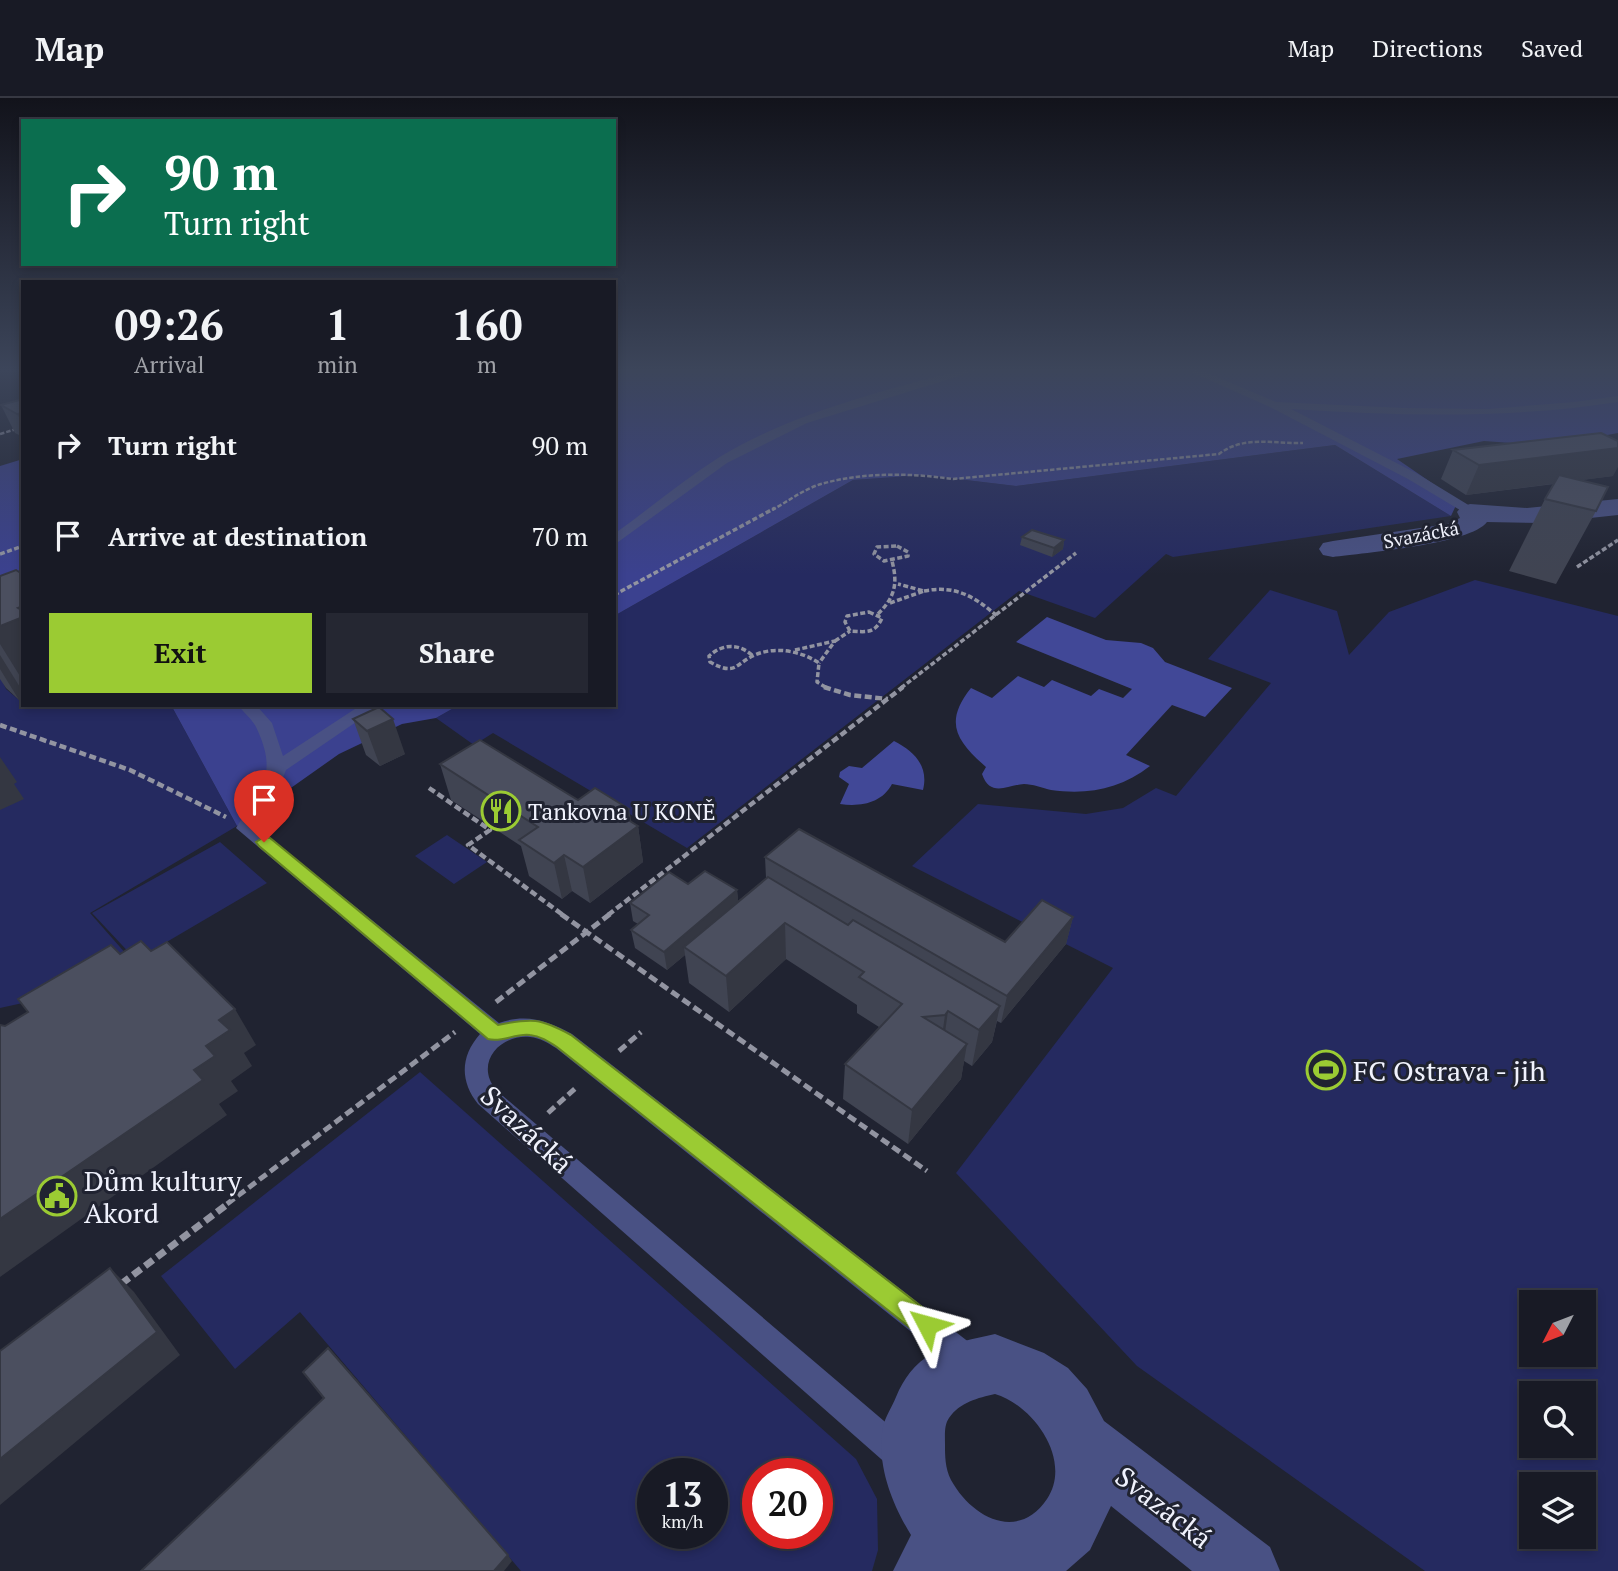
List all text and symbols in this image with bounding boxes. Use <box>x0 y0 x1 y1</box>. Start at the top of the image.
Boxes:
text: Map <box>35 27 104 70</box>
text: Map <box>1288 32 1334 64</box>
text: Directions <box>1372 32 1483 64</box>
text: Saved <box>1521 32 1583 64</box>
text: 90 m <box>164 139 278 204</box>
icon: right <box>49 147 140 238</box>
text: Turn right <box>164 202 310 244</box>
text: 09:26 <box>115 296 224 352</box>
text: 1 <box>326 296 349 352</box>
text: 160 <box>451 296 522 352</box>
text: Arrival <box>134 349 204 380</box>
text: min <box>317 349 358 380</box>
text: m <box>477 349 497 380</box>
icon: right <box>49 426 87 464</box>
text: Turn right <box>108 428 237 462</box>
text: 90 m <box>532 428 588 462</box>
street label: Svazácká <box>1381 514 1461 554</box>
icon: arrive <box>49 517 87 555</box>
text: Arrive at destination <box>108 519 367 553</box>
text: 70 m <box>532 519 588 553</box>
button: Exit <box>49 613 312 693</box>
button: Share <box>326 613 588 693</box>
pin <box>234 770 294 842</box>
icon: arrive <box>245 781 283 819</box>
restaurant icon: Tankovna U KONĚ <box>480 790 522 832</box>
place label: Tankovna U KONĚ <box>528 796 716 827</box>
sports icon: FC Ostrava - jih <box>1305 1049 1347 1091</box>
place label: FC Ostrava - jih <box>1353 1052 1546 1089</box>
street label: Svazácká <box>473 1077 581 1181</box>
place label: Dům kultury Akord <box>84 1162 243 1231</box>
public building icon: Dům kultury Akord <box>36 1175 78 1217</box>
position arrow <box>890 1288 964 1362</box>
north arrow <box>1519 1290 1596 1367</box>
map controls <box>1519 1290 1596 1549</box>
button: search <box>1519 1381 1596 1458</box>
speed limit sign: 20 <box>742 1458 833 1549</box>
street label: Svazácká <box>1108 1458 1220 1556</box>
text: 13 <box>663 1471 702 1517</box>
button: layers <box>1519 1472 1596 1549</box>
text: km/h <box>662 1509 703 1533</box>

